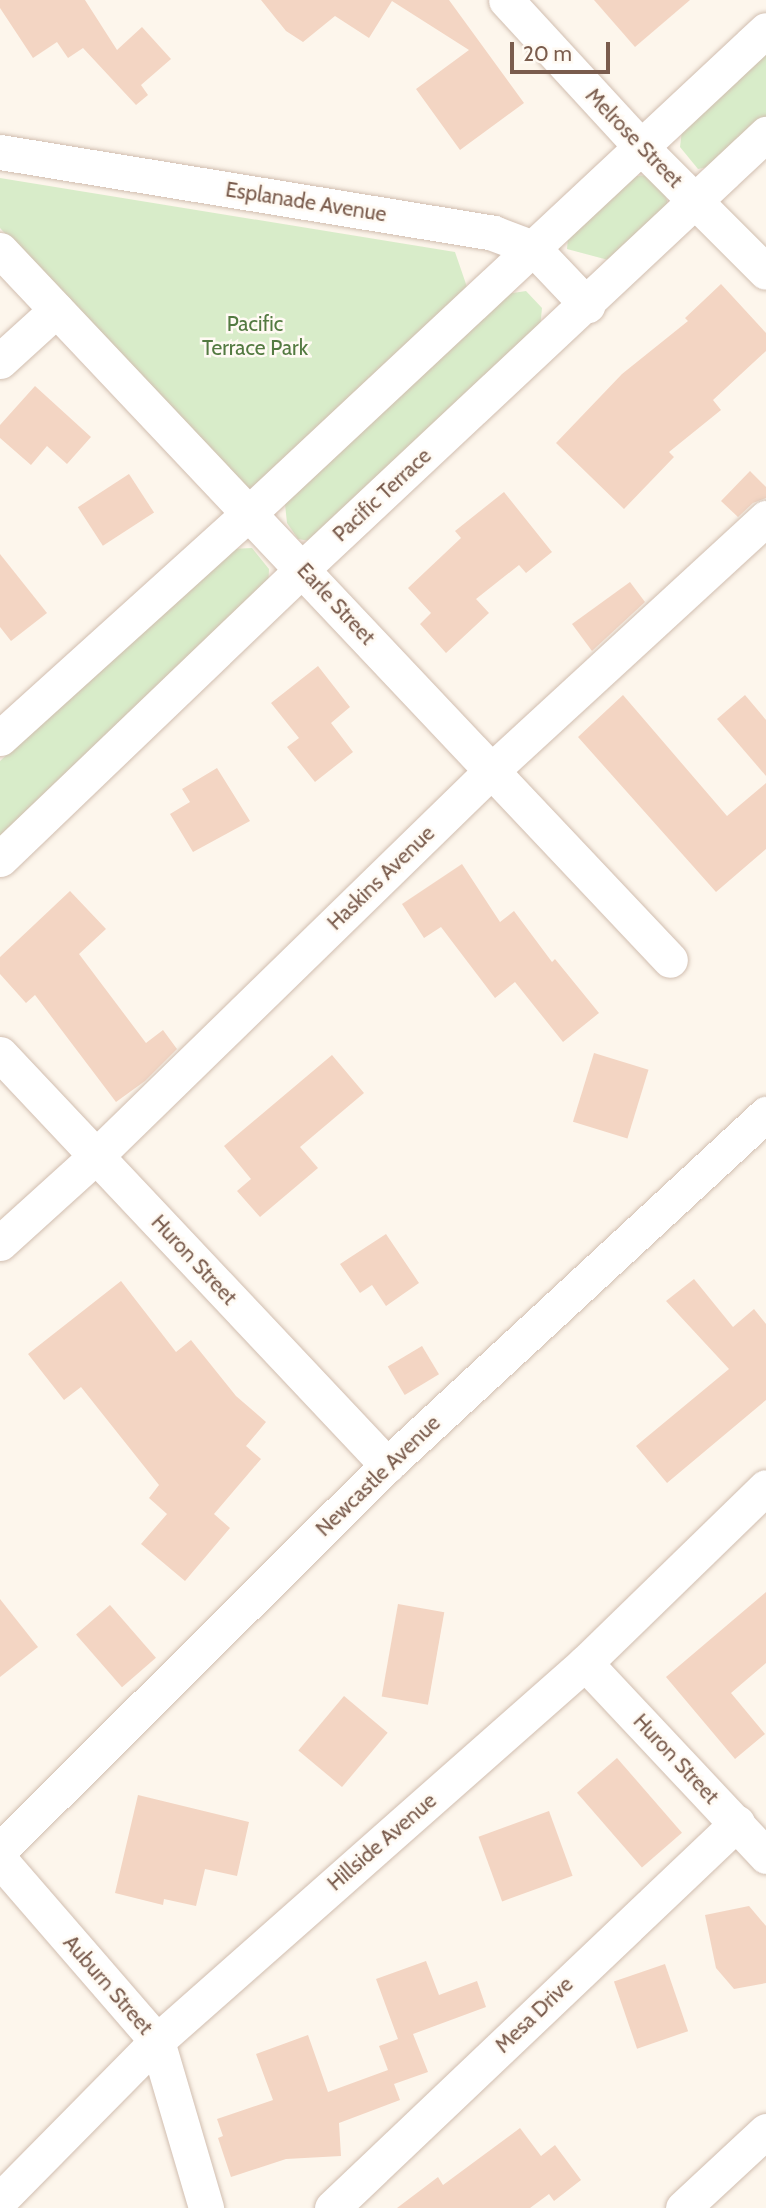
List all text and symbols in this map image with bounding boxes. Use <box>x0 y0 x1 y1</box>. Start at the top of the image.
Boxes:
scale bar <box>514 28 614 72</box>
text: 20 m <box>523 41 572 66</box>
street label: Melrose Street <box>580 83 688 193</box>
street label: Esplanade Avenue <box>224 177 388 227</box>
park label: Pacific Terrace Park <box>202 311 308 361</box>
street label: Pacific Terrace <box>328 443 436 547</box>
street label: Earle Street <box>292 558 380 650</box>
street label: Haskins Avenue <box>322 821 440 935</box>
street label: Huron Street <box>146 1210 242 1310</box>
street label: Newcastle Avenue <box>311 1410 445 1542</box>
street label: Huron Street <box>628 1709 724 1809</box>
street label: Hillside Avenue <box>322 1788 442 1896</box>
street label: Auburn Street <box>58 1930 158 2040</box>
street label: Mesa Drive <box>490 1972 578 2058</box>

